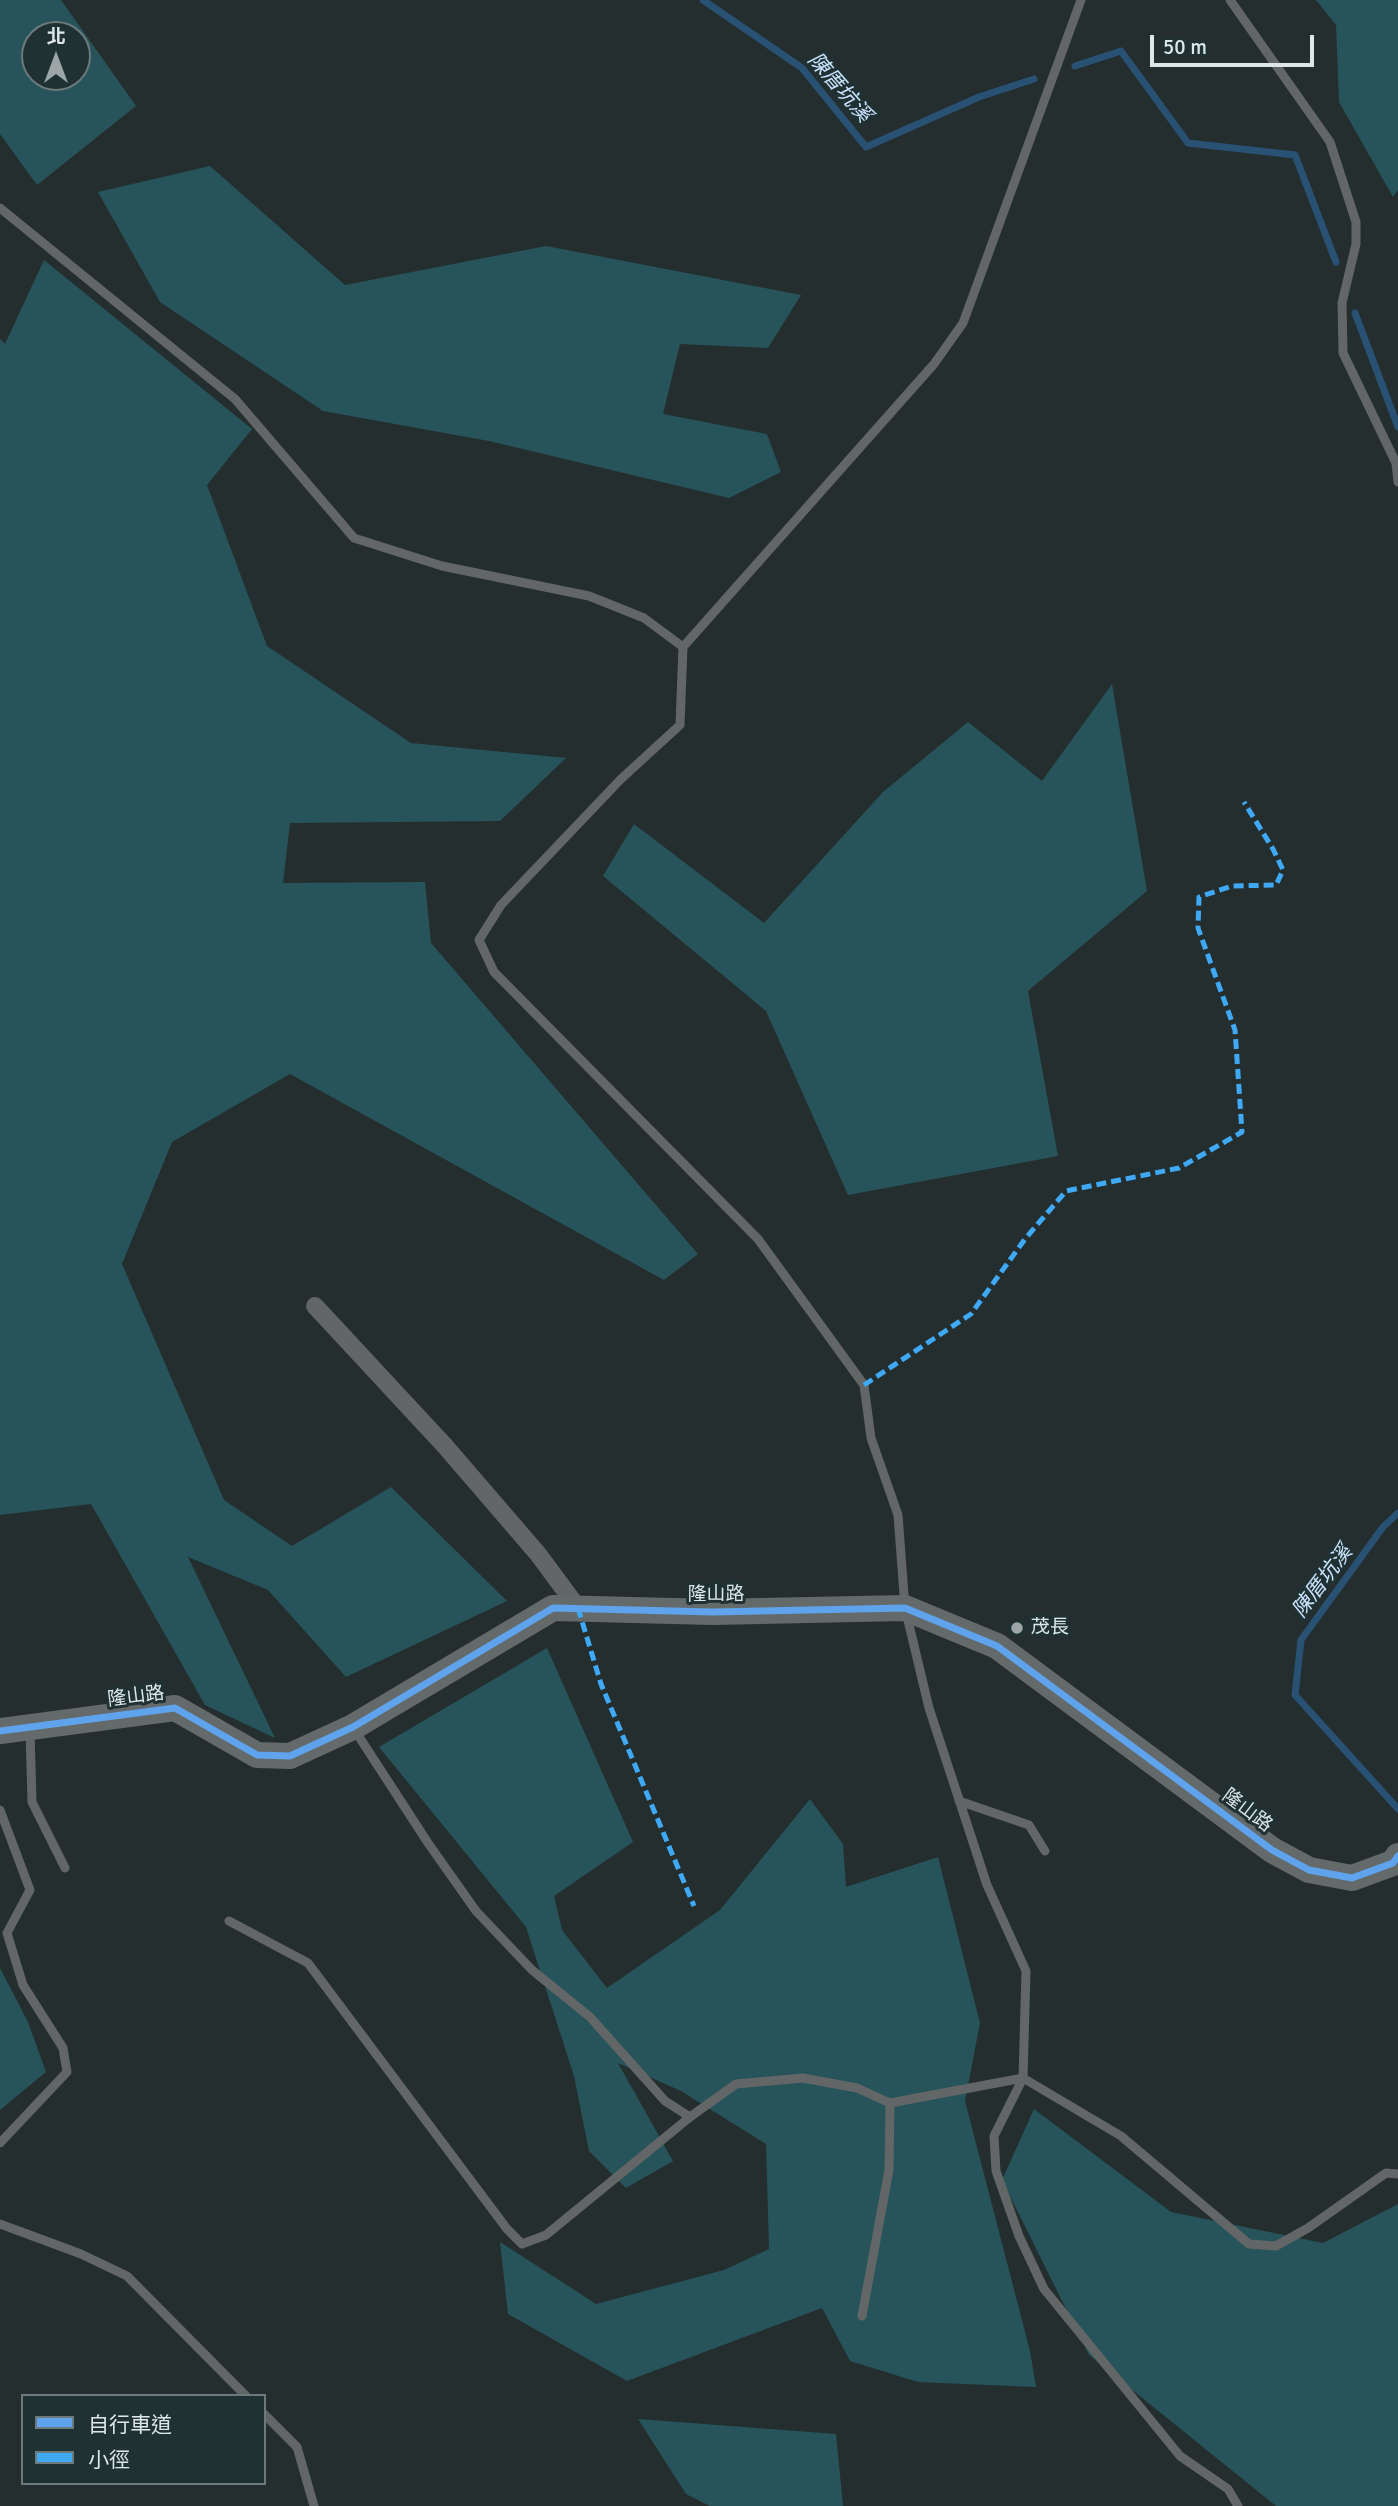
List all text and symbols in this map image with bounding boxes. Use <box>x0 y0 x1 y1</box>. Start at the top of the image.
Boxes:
north arrow <box>21 21 91 91</box>
scale bar <box>1153 21 1318 65</box>
text: 北 <box>46 25 66 49</box>
text: 50 m <box>1163 34 1207 60</box>
water label: 陳厝坑溪 <box>802 48 876 128</box>
water label: 陳厝坑溪 <box>1288 1541 1358 1623</box>
street label: 隆山路 <box>688 1584 744 1606</box>
place label: 茂長 <box>1031 1617 1069 1639</box>
marker: 茂長 <box>1009 1620 1025 1636</box>
street label: 隆山路 <box>106 1682 166 1712</box>
street label: 隆山路 <box>1217 1785 1277 1837</box>
legend <box>21 2394 266 2485</box>
text: 自行車道 <box>88 2412 172 2438</box>
text: 小徑 <box>88 2447 130 2473</box>

